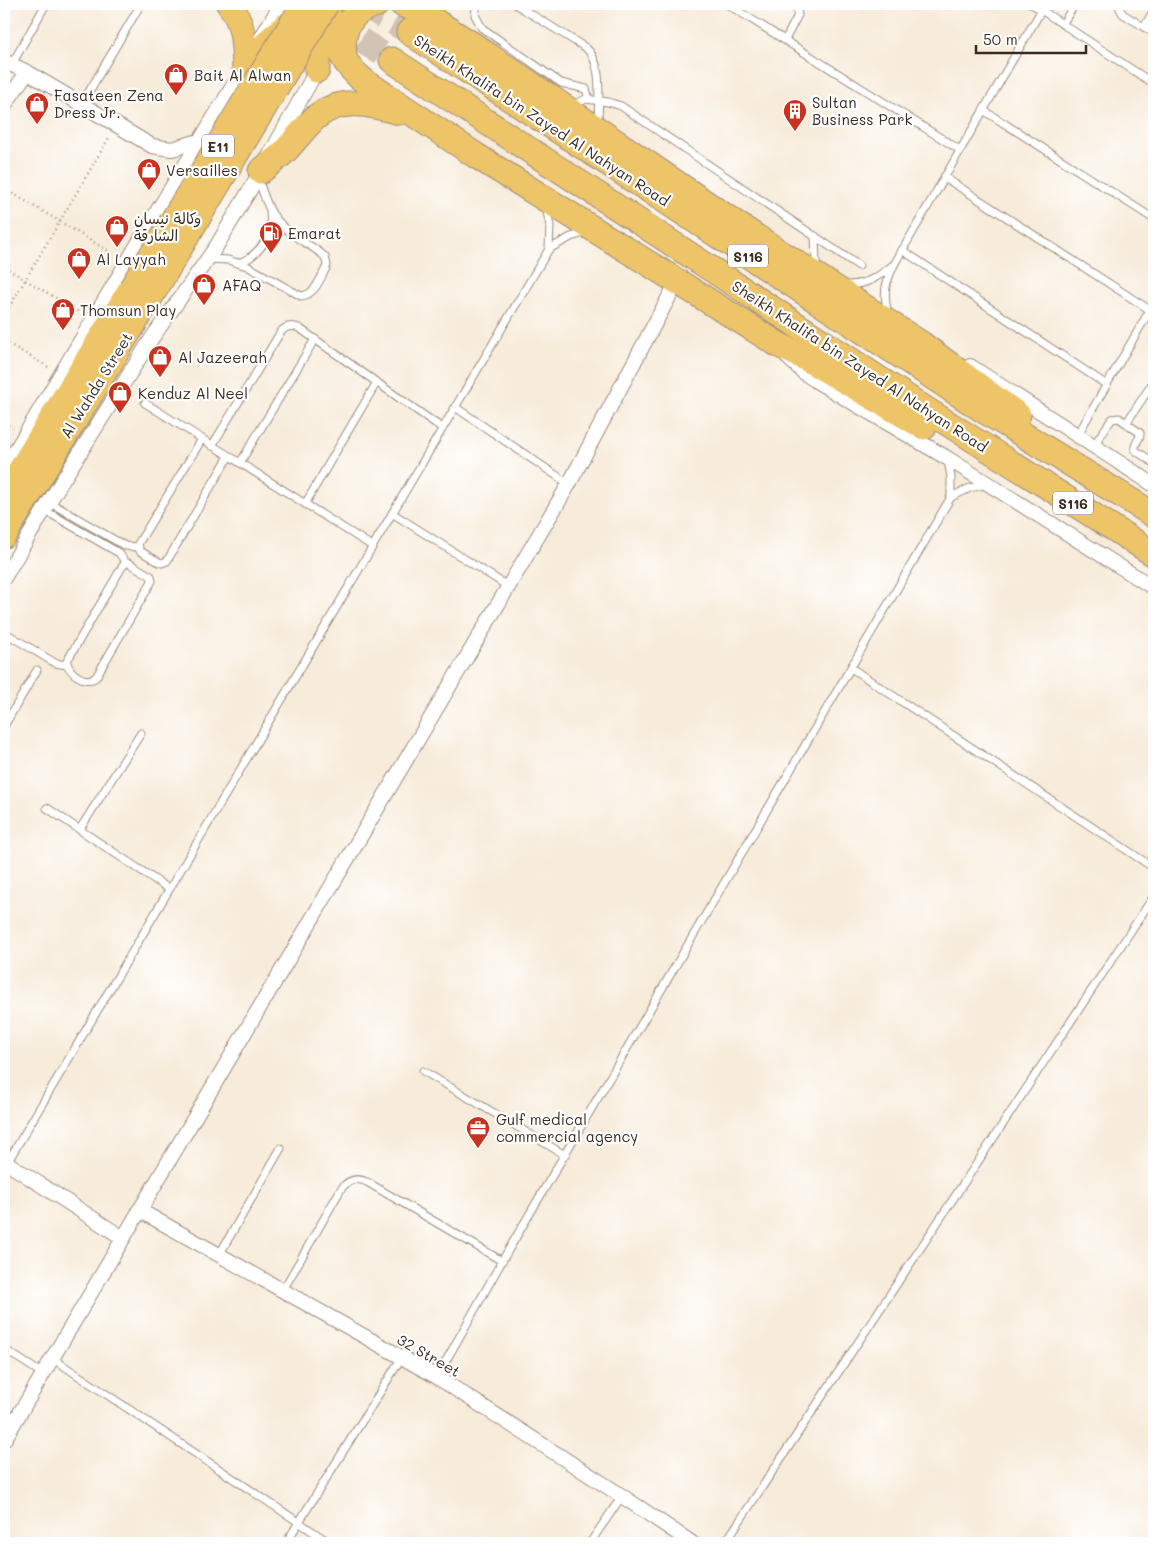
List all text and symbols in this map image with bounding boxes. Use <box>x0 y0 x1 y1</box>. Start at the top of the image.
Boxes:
scale bar <box>976 22 1086 54</box>
text: 50 m <box>983 29 1018 49</box>
street label: Sheikh Khalifa bin Zayed Al Nahyan Road <box>410 30 674 210</box>
shop icon: Bait Al Alwan <box>163 62 189 96</box>
place label: Bait Al Alwan <box>194 65 291 85</box>
place label: Fasateen Zena Dress Jr. <box>54 85 164 122</box>
shop icon: Fasateen Zena Dress Jr. <box>24 91 50 125</box>
place label: Sultan Business Park <box>812 92 912 129</box>
building icon: Sultan Business Park <box>782 98 808 132</box>
road number: E11 <box>202 134 234 158</box>
shop icon: Versailles <box>136 157 162 191</box>
place label: Versailles <box>166 160 238 180</box>
place label: وكالة نيسان الشارقة <box>134 208 201 245</box>
shop icon: وكالة نيسان الشارقة <box>104 214 130 248</box>
fuel station icon: Emarat <box>258 220 284 254</box>
place label: Emarat <box>288 223 341 243</box>
road number: S116 <box>728 245 768 268</box>
shop icon: Al Layyah <box>66 246 92 280</box>
place label: Al Layyah <box>96 249 166 269</box>
shop icon: AFAQ <box>191 272 217 306</box>
place label: AFAQ <box>222 275 261 295</box>
street label: Sheikh Khalifa bin Zayed Al Nahyan Road <box>728 276 992 456</box>
shop icon: Thomsun Play <box>50 297 76 331</box>
place label: Thomsun Play <box>80 300 177 320</box>
street label: Al Wahda Street <box>55 328 137 442</box>
shop icon: Al Jazeerah <box>147 344 173 378</box>
place label: Al Jazeerah <box>178 347 267 367</box>
shop icon: Kenduz Al Neel <box>107 380 133 414</box>
place label: Kenduz Al Neel <box>138 383 248 403</box>
road number: S116 <box>1053 492 1093 514</box>
place label: Gulf medical commercial agency <box>496 1109 638 1146</box>
office icon: Gulf medical commercial agency <box>465 1115 491 1149</box>
street label: 32 Street <box>394 1329 464 1381</box>

